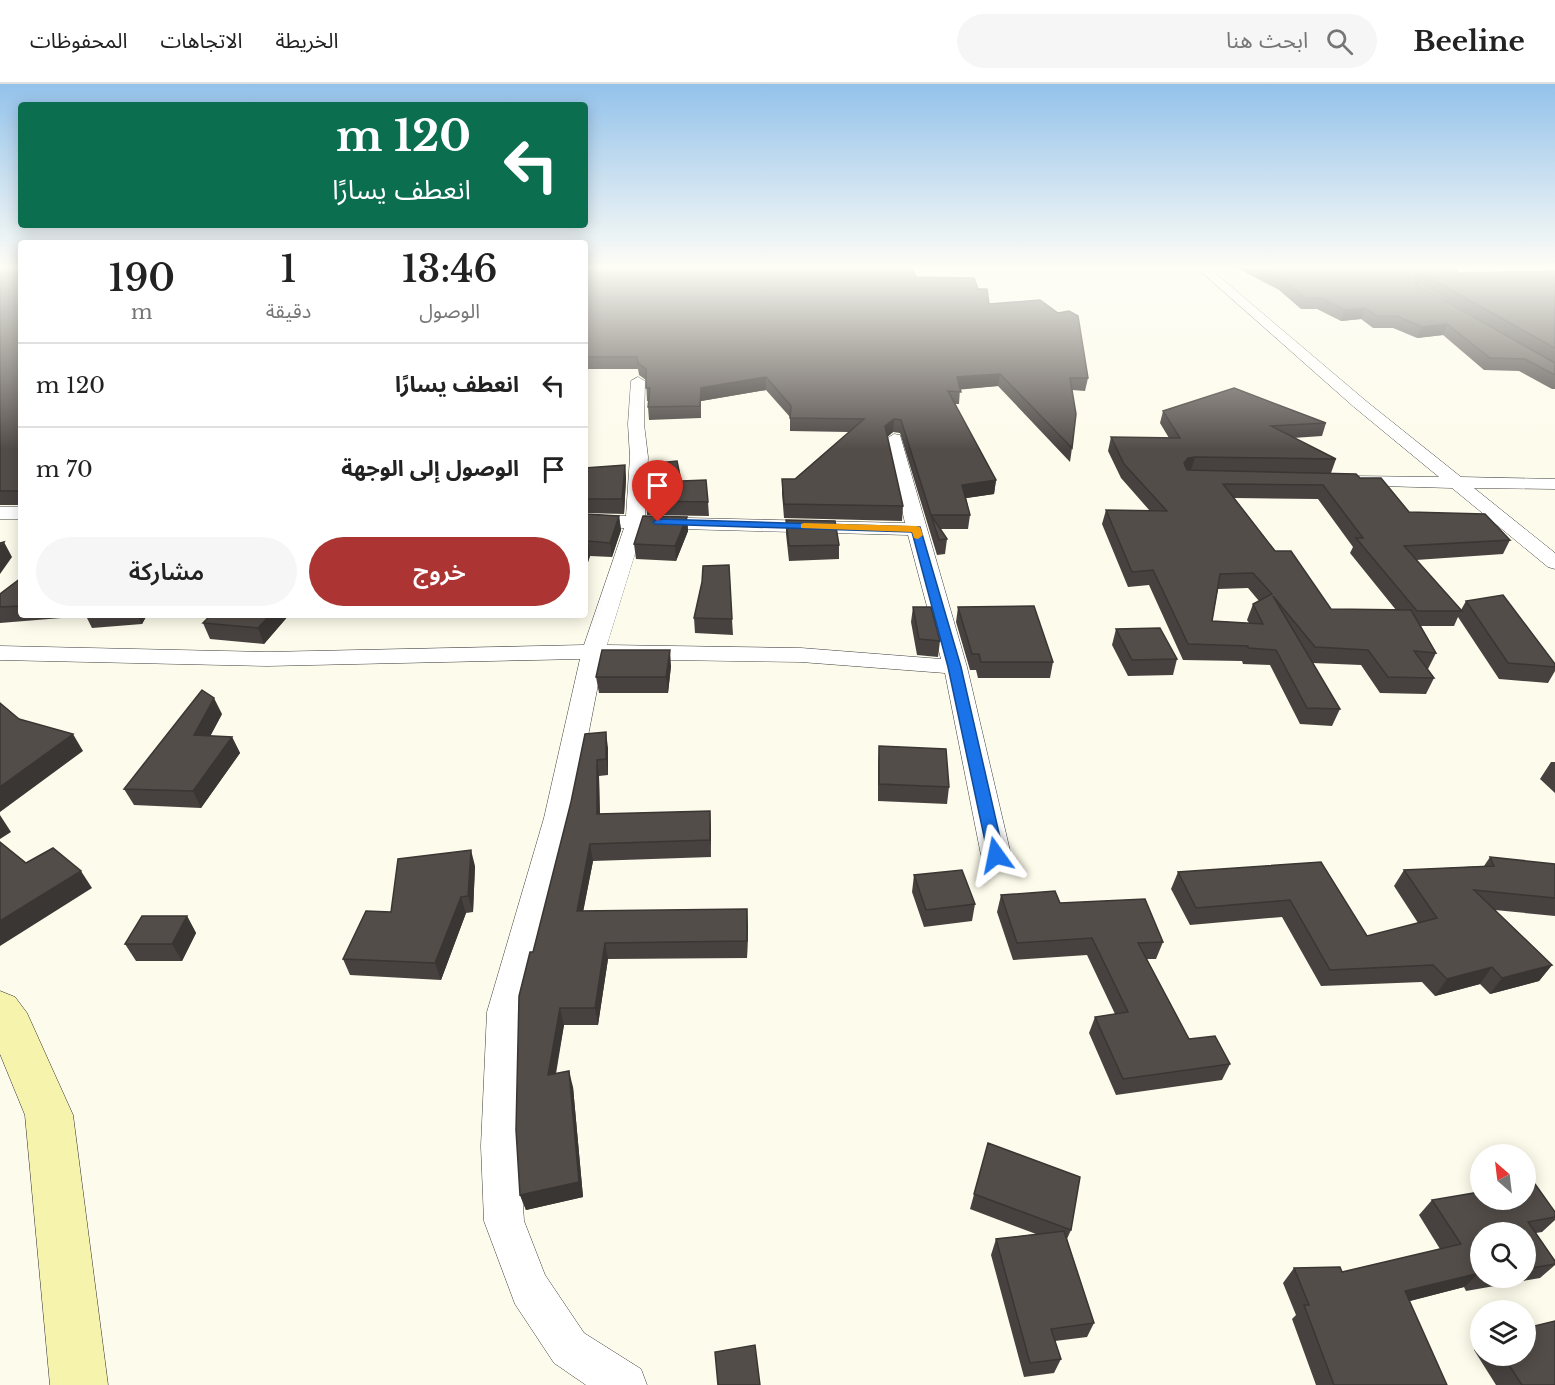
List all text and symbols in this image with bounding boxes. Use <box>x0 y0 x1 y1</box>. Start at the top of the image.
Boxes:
search box <box>957 14 1377 68</box>
text: Beeline <box>1413 24 1525 59</box>
icon: search <box>1323 25 1356 58</box>
text: ابحث هنا <box>1226 27 1308 54</box>
text: المحفوظات <box>30 28 127 54</box>
text: الاتجاهات <box>160 28 242 54</box>
text: الخريطة <box>275 28 338 54</box>
text: 120 m <box>336 110 471 162</box>
icon: left <box>492 126 570 204</box>
text: انعطف يسارًا <box>332 173 471 206</box>
text: 1 <box>281 247 296 292</box>
text: 13:46 <box>402 247 497 292</box>
text: 190 <box>109 256 175 301</box>
text: دقيقة <box>266 299 311 323</box>
text: الوصول <box>419 299 480 323</box>
text: m <box>131 300 153 324</box>
icon: left <box>537 369 570 402</box>
text: انعطف يسارًا <box>395 371 519 398</box>
text: 120 m <box>36 372 105 399</box>
icon: arrive <box>537 453 570 486</box>
text: الوصول إلى الوجهة <box>341 455 519 482</box>
text: 70 m <box>36 456 93 483</box>
pin <box>632 460 683 522</box>
icon: arrive <box>641 469 674 502</box>
button: مشاركة <box>36 537 297 606</box>
button: خروج <box>309 537 570 606</box>
position arrow <box>964 823 1028 887</box>
north arrow <box>1470 1144 1536 1210</box>
map controls <box>1470 1144 1536 1366</box>
button: search <box>1470 1222 1536 1288</box>
button: layers <box>1470 1300 1536 1366</box>

